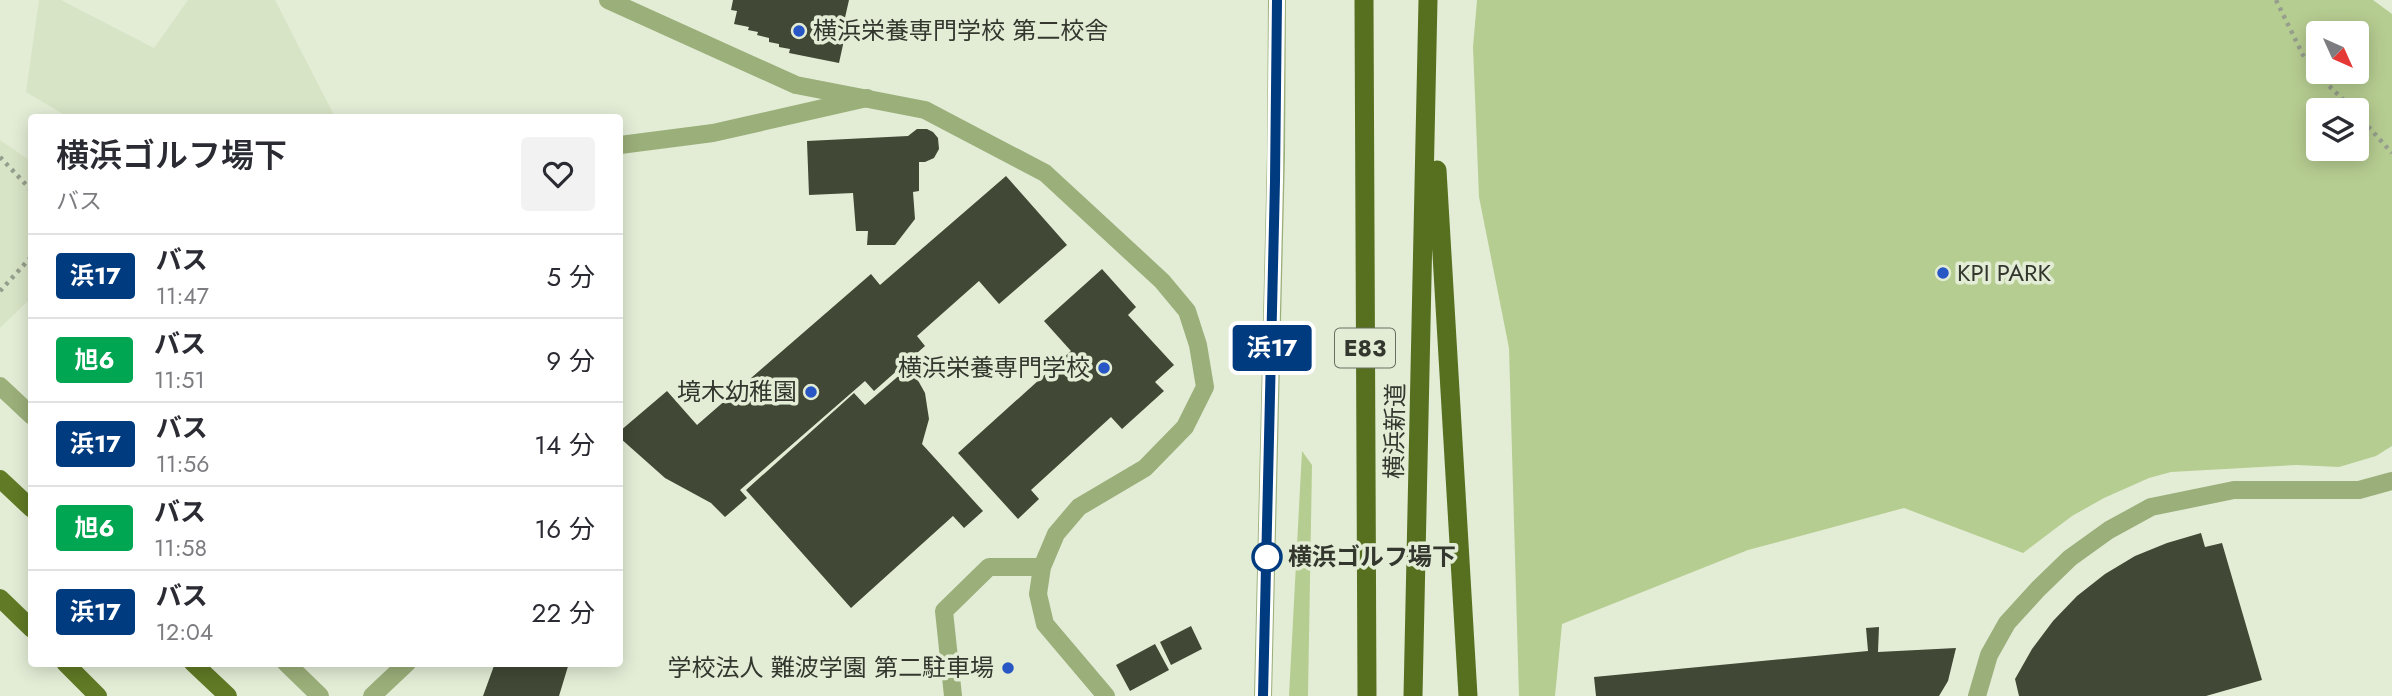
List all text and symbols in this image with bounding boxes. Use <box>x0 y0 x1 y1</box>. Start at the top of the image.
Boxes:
place label: 横浜栄養専門学校 第二校舎 <box>813 13 1108 48</box>
north arrow <box>2306 21 2370 84</box>
map controls <box>2306 21 2369 161</box>
marker: 横浜栄養専門学校 第二校舎 <box>791 23 807 39</box>
button: layers <box>2306 98 2369 161</box>
text: 横浜ゴルフ場下 <box>56 132 287 179</box>
button: heart <box>521 137 595 211</box>
text: バス <box>56 184 102 218</box>
text: バス <box>156 241 208 279</box>
place label: KPI PARK <box>1957 255 2052 290</box>
text: 浜17 <box>70 258 121 293</box>
text: 5 分 <box>547 258 595 296</box>
marker: KPI PARK <box>1935 265 1951 281</box>
text: 11:47 <box>156 279 209 313</box>
text: バス <box>154 325 206 363</box>
line badge: 浜17 <box>1232 325 1312 371</box>
road number: E83 <box>1335 328 1395 368</box>
text: 浜17 <box>1247 330 1297 365</box>
text: 旭6 <box>74 342 115 377</box>
text: 9 分 <box>546 342 595 380</box>
place label: 横浜栄養専門学校 <box>898 350 1090 385</box>
marker: 横浜栄養専門学校 <box>1096 360 1112 376</box>
text: 11:51 <box>154 363 205 397</box>
place label: 境木幼稚園 <box>677 374 797 409</box>
street label: 横浜新道 <box>1376 383 1413 479</box>
marker: 境木幼稚園 <box>803 384 819 400</box>
text: バス <box>156 409 208 447</box>
text: 浜17 <box>70 426 121 461</box>
text: 14 分 <box>534 426 595 464</box>
text: 11:56 <box>156 447 210 481</box>
text: バス <box>154 493 206 531</box>
text: 旭6 <box>74 510 115 545</box>
text: 16 分 <box>535 510 595 548</box>
text: 11:58 <box>154 531 207 565</box>
place label: 横浜ゴルフ場下 <box>1288 539 1456 574</box>
marker: 横浜ゴルフ場下 <box>1252 542 1282 572</box>
text: バス <box>156 577 208 615</box>
text: 浜17 <box>70 594 121 629</box>
text: 22 分 <box>532 594 595 632</box>
text: 12:04 <box>156 615 213 649</box>
place label: 学校法人 難波学園 第二駐車場 <box>668 650 994 685</box>
marker: 学校法人 難波学園 第二駐車場 <box>1000 660 1016 676</box>

